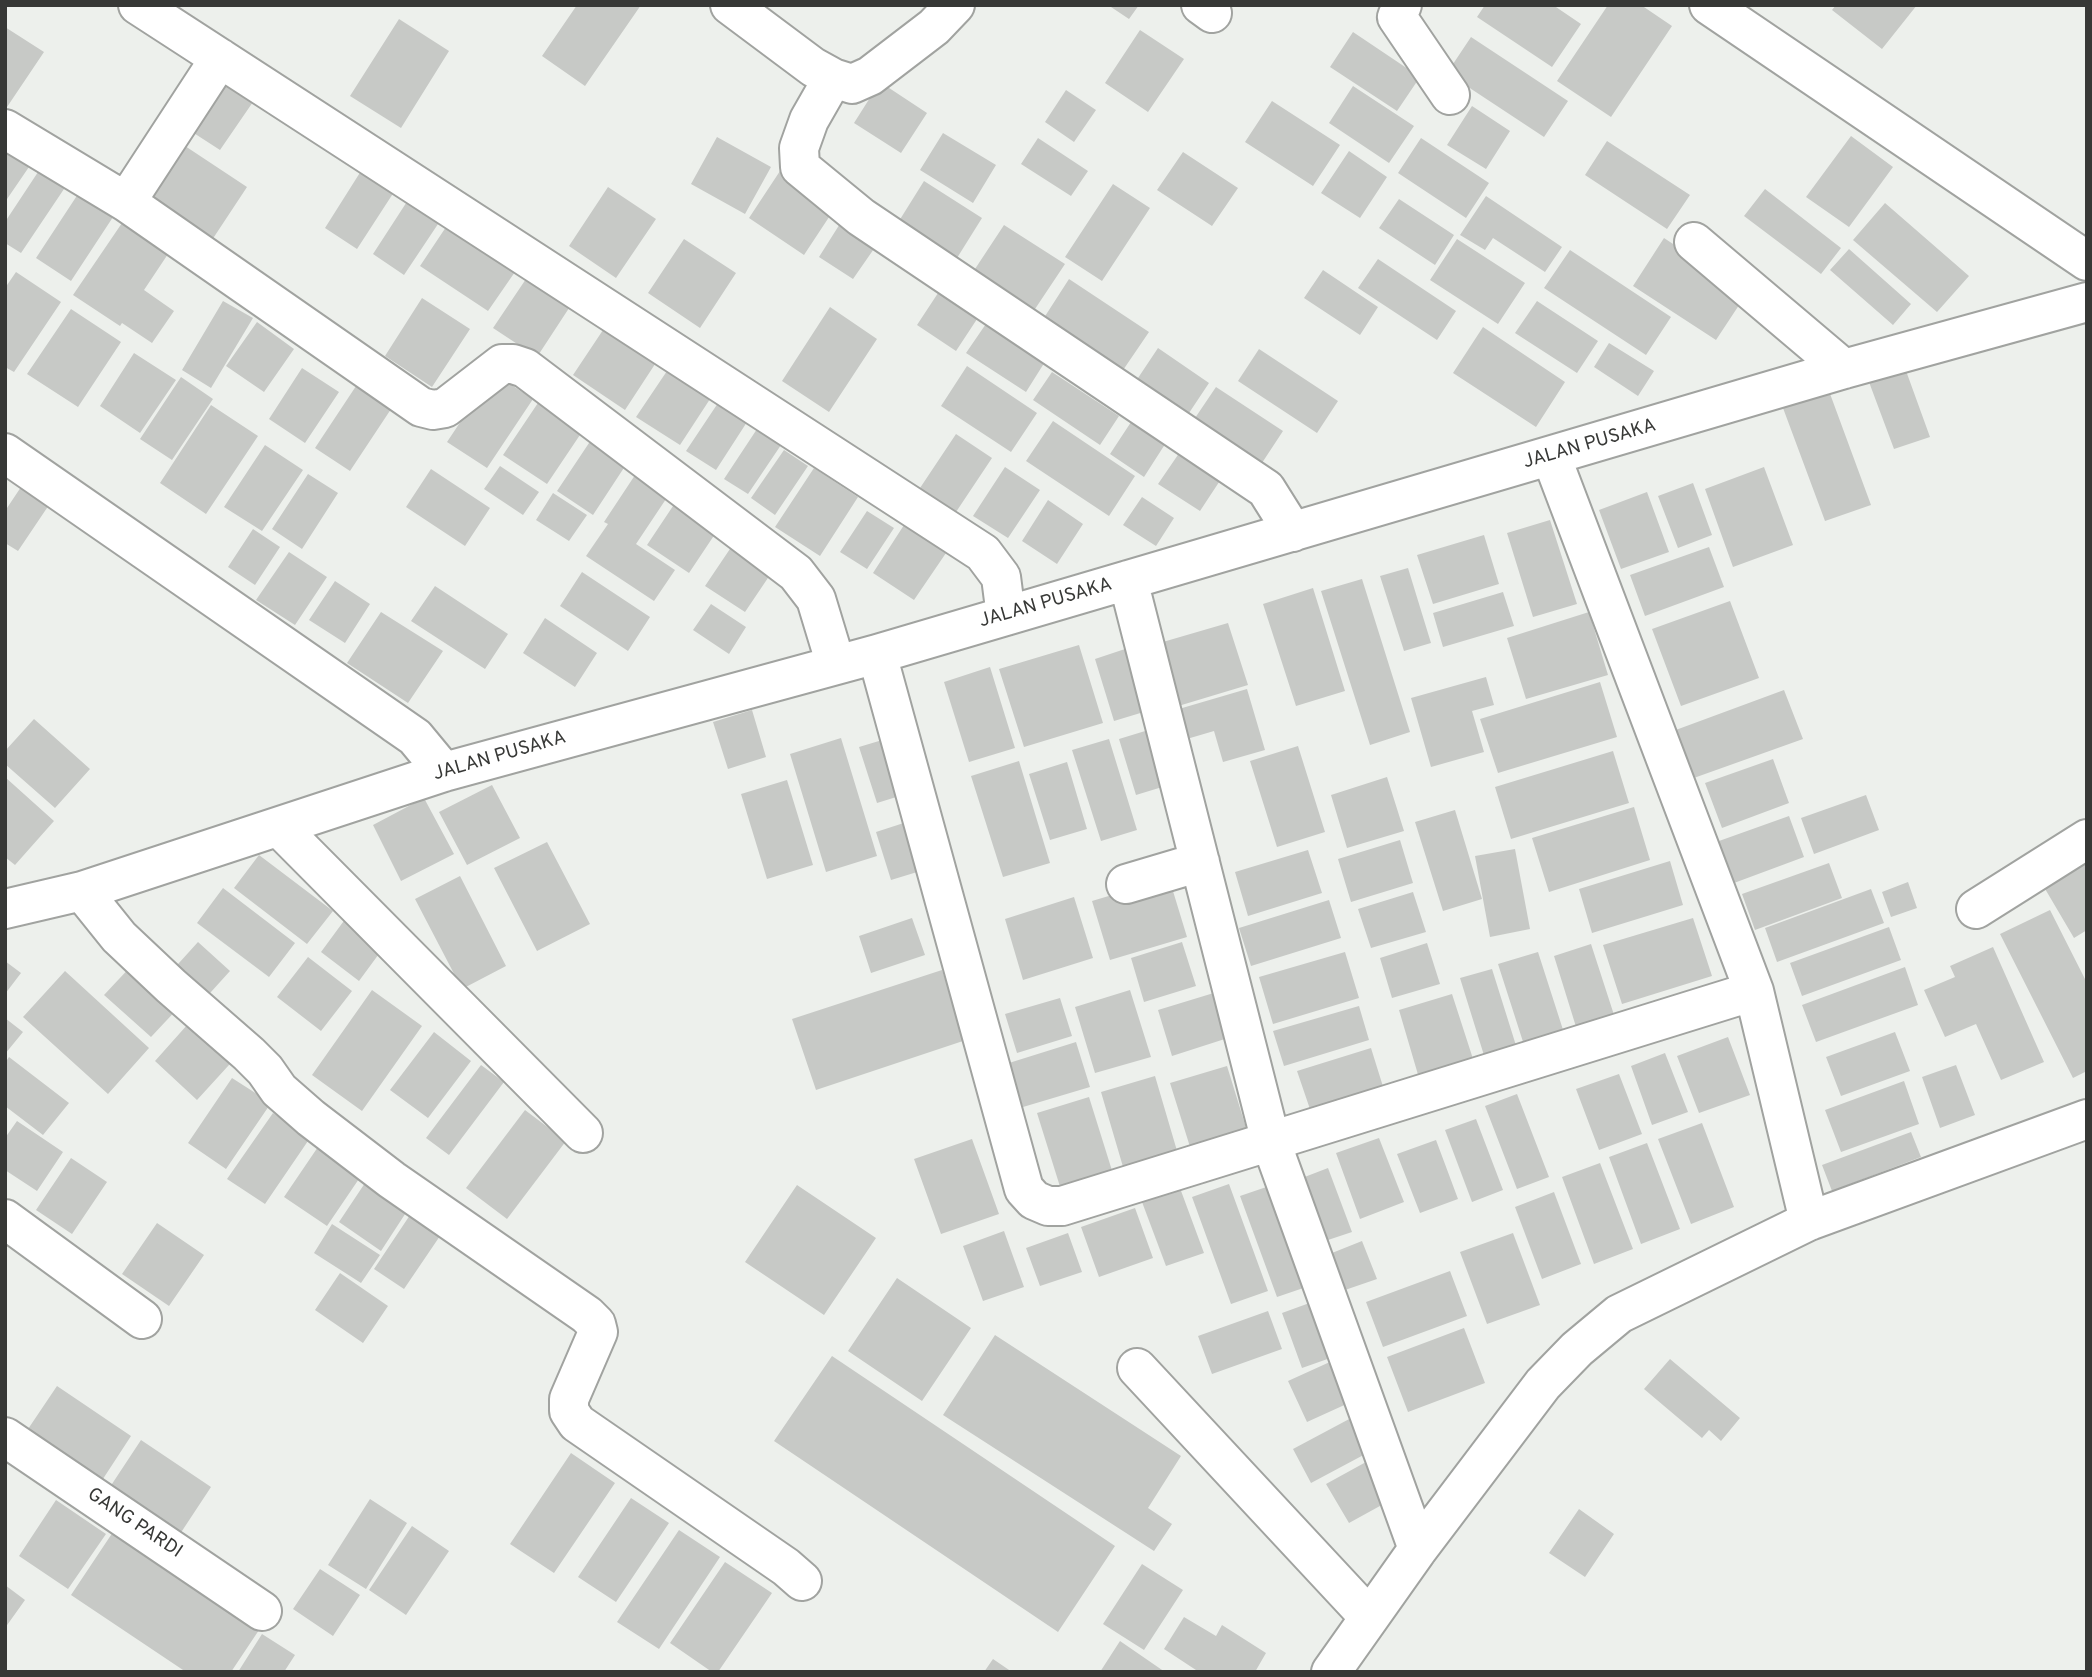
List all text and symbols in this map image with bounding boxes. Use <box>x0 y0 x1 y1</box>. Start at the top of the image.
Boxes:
street label: JALAN PUSAKA <box>1521 415 1659 475</box>
street label: JALAN PUSAKA <box>977 574 1115 634</box>
street label: JALAN PUSAKA <box>431 727 569 787</box>
street label: GANG PARDI <box>82 1484 186 1564</box>

